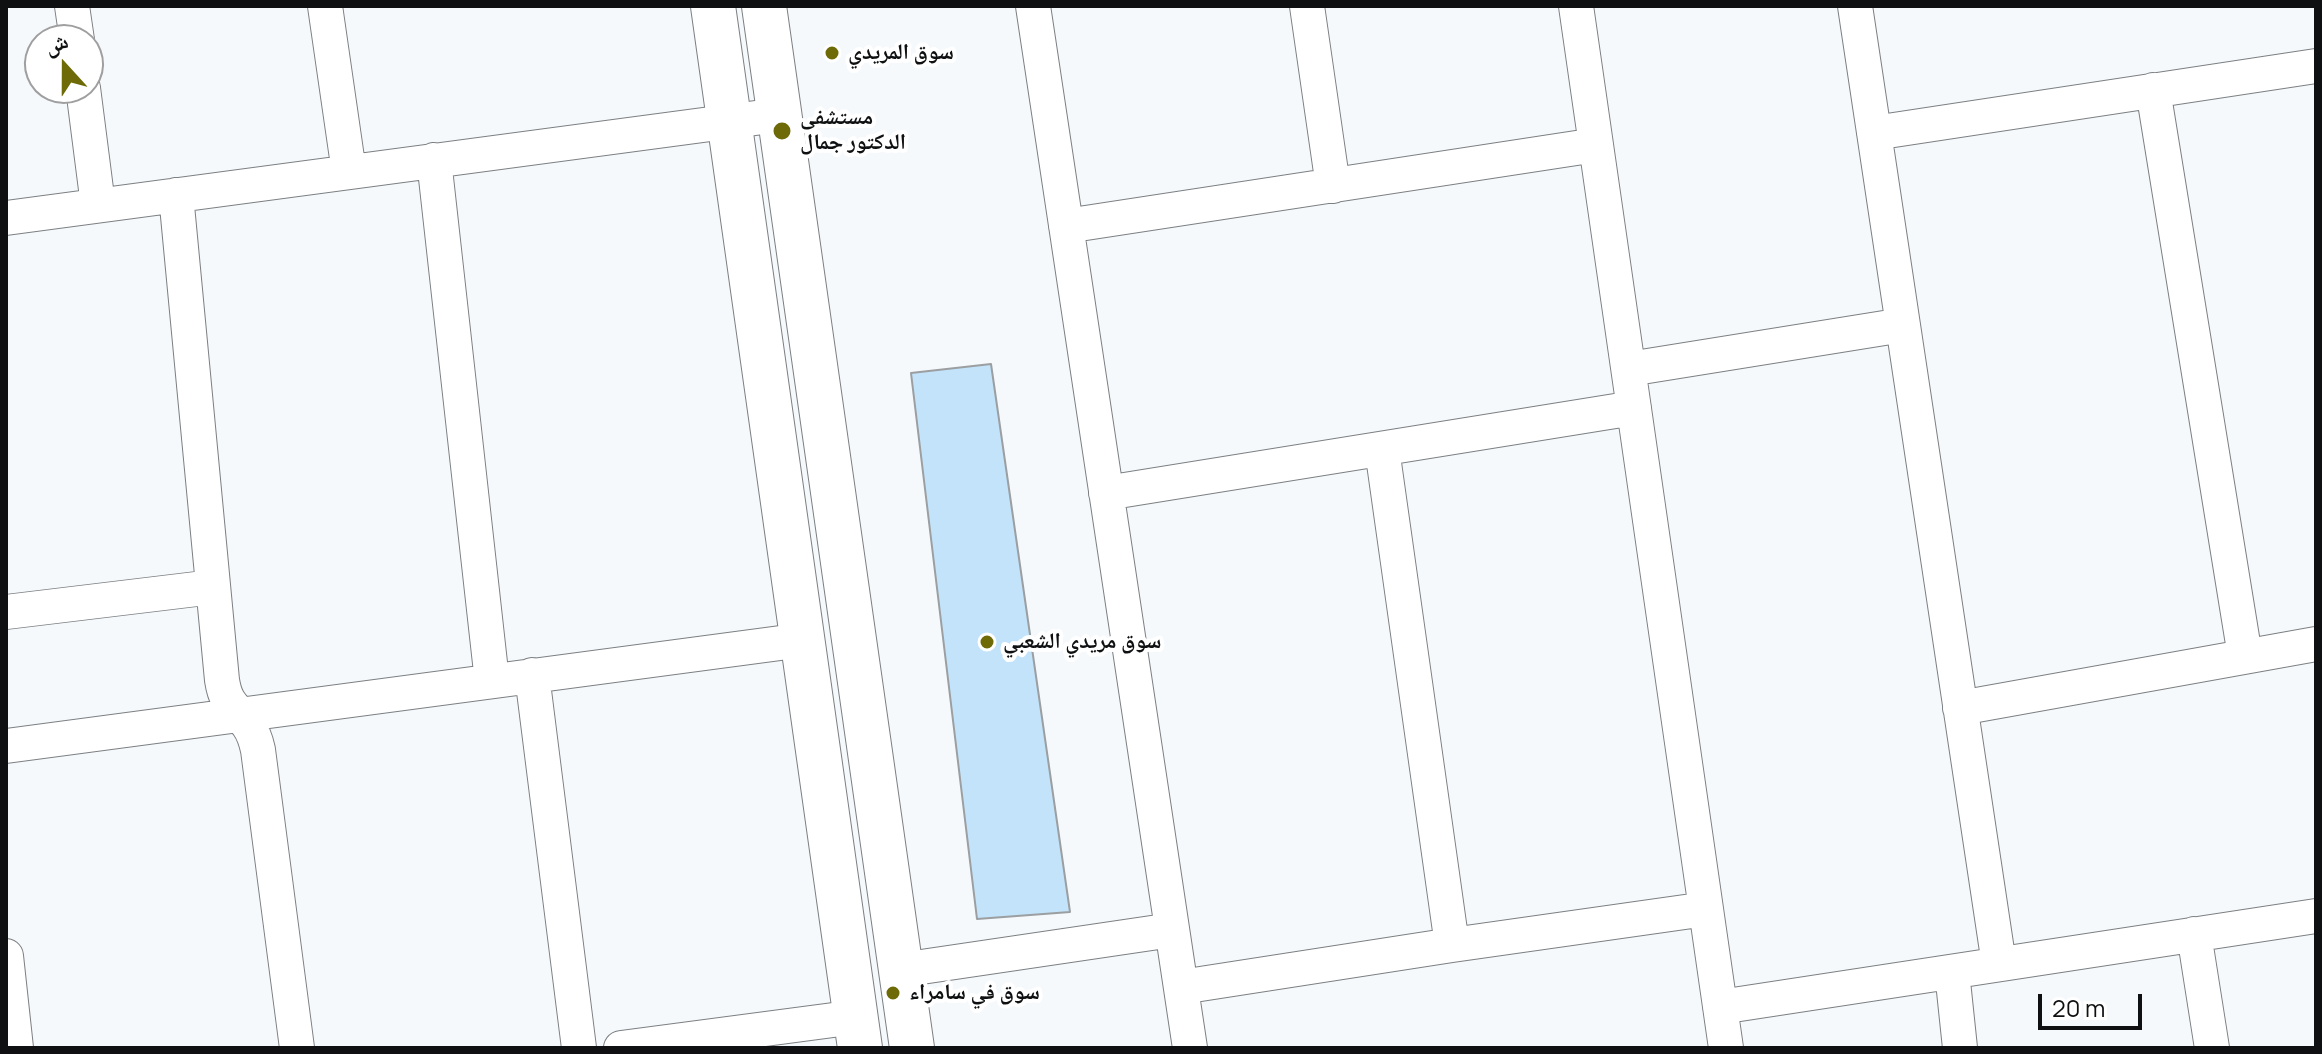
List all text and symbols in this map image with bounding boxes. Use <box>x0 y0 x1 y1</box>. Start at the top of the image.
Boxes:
north arrow <box>24 24 104 104</box>
text: ش <box>40 25 72 62</box>
place label: سوق المريدي <box>848 40 954 66</box>
marker: سوق المريدي <box>823 44 841 62</box>
place label: مستشفى الدكتور جمال <box>800 105 906 156</box>
marker: مستشفى الدكتور جمال <box>771 120 793 142</box>
place label: سوق مريدي الشعبي <box>1003 629 1161 655</box>
marker: سوق مريدي الشعبي <box>978 633 996 651</box>
scale bar <box>2042 978 2146 1028</box>
place label: سوق في سامراء <box>909 980 1040 1006</box>
marker: سوق في سامراء <box>884 984 902 1002</box>
text: 20 m <box>2052 991 2105 1024</box>

